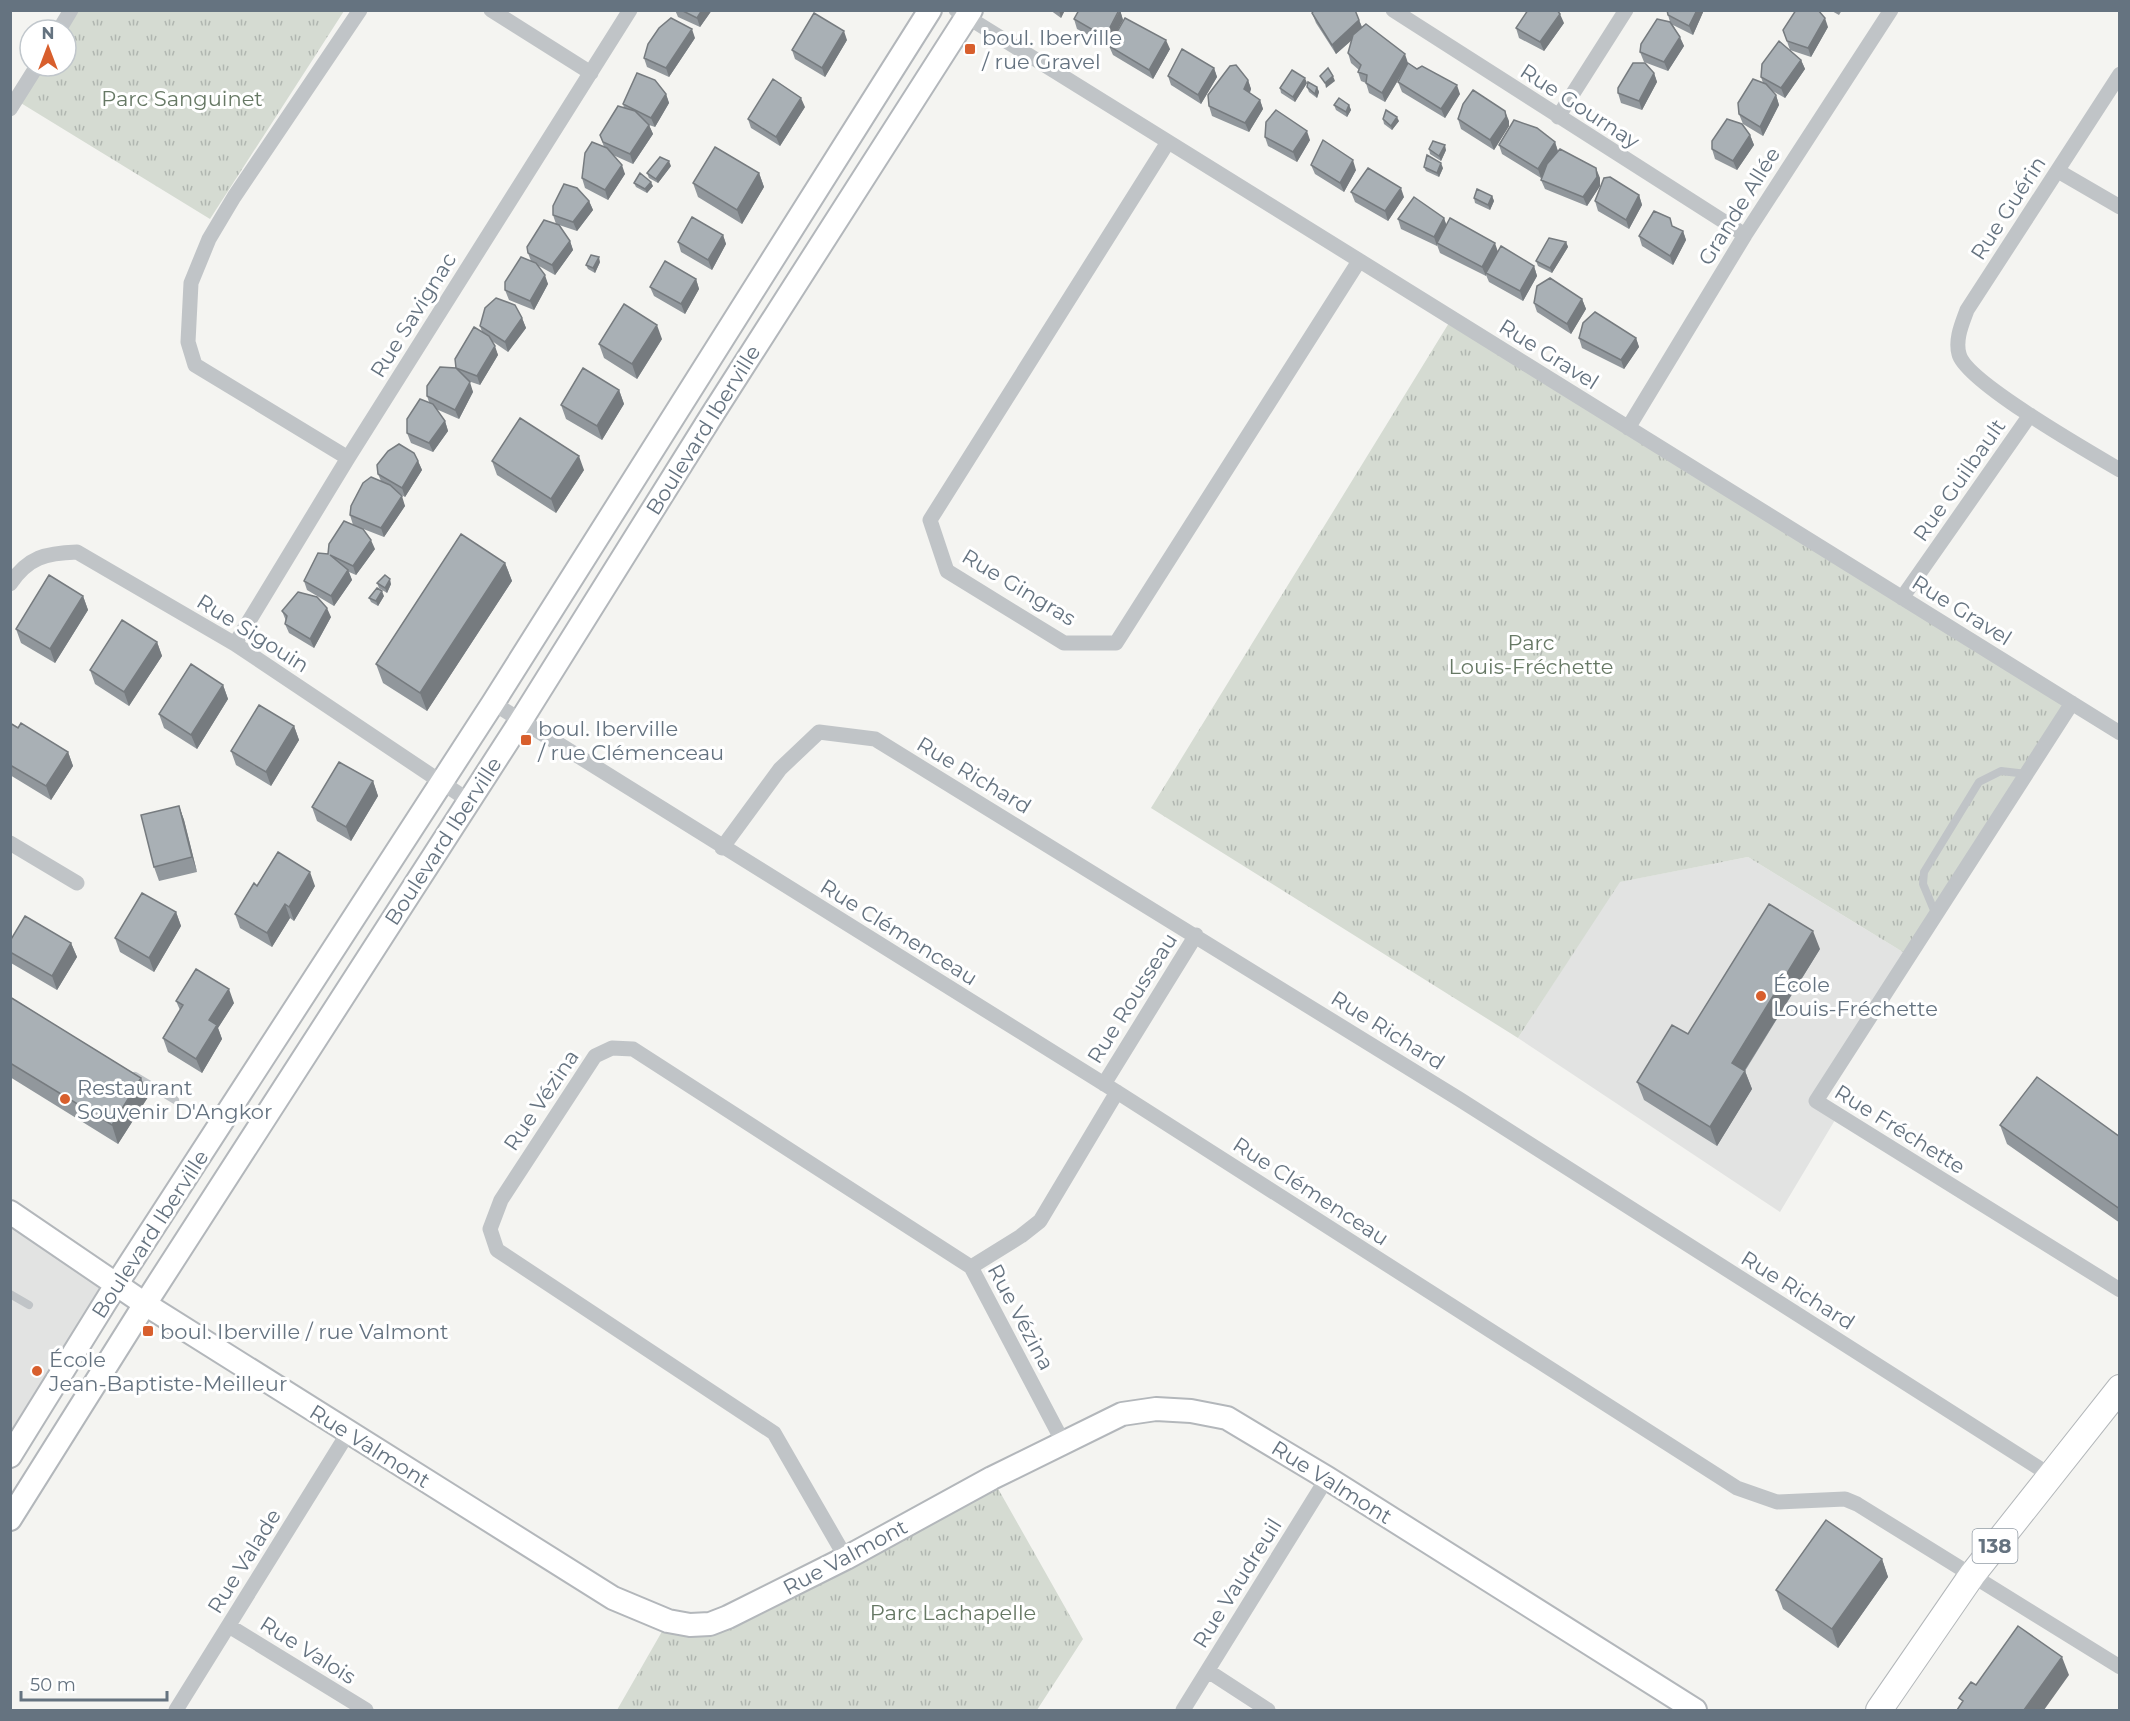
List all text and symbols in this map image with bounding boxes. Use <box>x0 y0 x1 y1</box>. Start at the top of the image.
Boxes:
north arrow <box>18 18 78 78</box>
text: N <box>42 24 54 43</box>
place label: boul. Iberville / rue Gravel <box>981 25 1122 74</box>
marker: boul. Iberville / rue Gravel <box>963 42 977 56</box>
street label: Rue Gournay <box>1516 58 1645 154</box>
park label: Parc Sanguinet <box>101 86 263 111</box>
street label: Grande Allée <box>1693 142 1785 270</box>
street label: Rue Guérin <box>1965 151 2051 265</box>
street label: Rue Savignac <box>365 248 461 382</box>
street label: Rue Gravel <box>1495 313 1603 395</box>
street label: Boulevard Iberville <box>641 340 765 520</box>
street label: Rue Guilbault <box>1908 414 2010 546</box>
street label: Rue Gingras <box>958 543 1080 631</box>
street label: Rue Gravel <box>1908 569 2016 651</box>
street label: Rue Sigouin <box>192 589 314 677</box>
park label: Parc Louis-Fréchette <box>1449 630 1613 679</box>
place label: boul. Iberville / rue Clémenceau <box>537 716 724 765</box>
street label: Rue Richard <box>912 731 1036 819</box>
marker: boul. Iberville / rue Clémenceau <box>519 733 533 747</box>
street label: Boulevard Iberville <box>379 752 507 930</box>
street label: Rue Clémenceau <box>816 874 982 990</box>
street label: Rue Rousseau <box>1082 928 1182 1068</box>
place label: École Louis-Fréchette <box>1773 972 1938 1021</box>
street label: Rue Richard <box>1327 985 1449 1075</box>
marker: École Louis-Fréchette <box>1754 989 1768 1003</box>
street label: Rue Vézina <box>498 1045 584 1155</box>
place label: Restaurant Souvenir D'Angkor <box>77 1075 272 1124</box>
street label: Rue Fréchette <box>1830 1079 1970 1179</box>
marker: Restaurant Souvenir D'Angkor <box>58 1092 72 1106</box>
street label: Rue Clémenceau <box>1229 1131 1393 1251</box>
street label: Boulevard Iberville <box>86 1145 214 1323</box>
street label: Rue Richard <box>1737 1245 1859 1335</box>
street label: Rue Vézina <box>983 1260 1059 1374</box>
place label: boul. Iberville / rue Valmont <box>160 1319 449 1344</box>
marker: boul. Iberville / rue Valmont <box>141 1324 155 1338</box>
place label: École Jean-Baptiste-Meilleur <box>48 1347 287 1396</box>
marker: École Jean-Baptiste-Meilleur <box>30 1364 44 1378</box>
street label: Rue Valmont <box>305 1399 435 1493</box>
street label: Rue Valmont <box>1267 1435 1397 1529</box>
street label: Rue Valade <box>202 1504 286 1618</box>
street label: Rue Valmont <box>779 1514 911 1600</box>
street label: Rue Vaudreuil <box>1187 1514 1287 1652</box>
road number: 138 <box>1972 1529 2018 1563</box>
park label: Parc Lachapelle <box>870 1600 1036 1625</box>
street label: Rue Valois <box>256 1611 360 1689</box>
scale bar <box>21 1664 166 1702</box>
text: 50 m <box>30 1674 76 1696</box>

